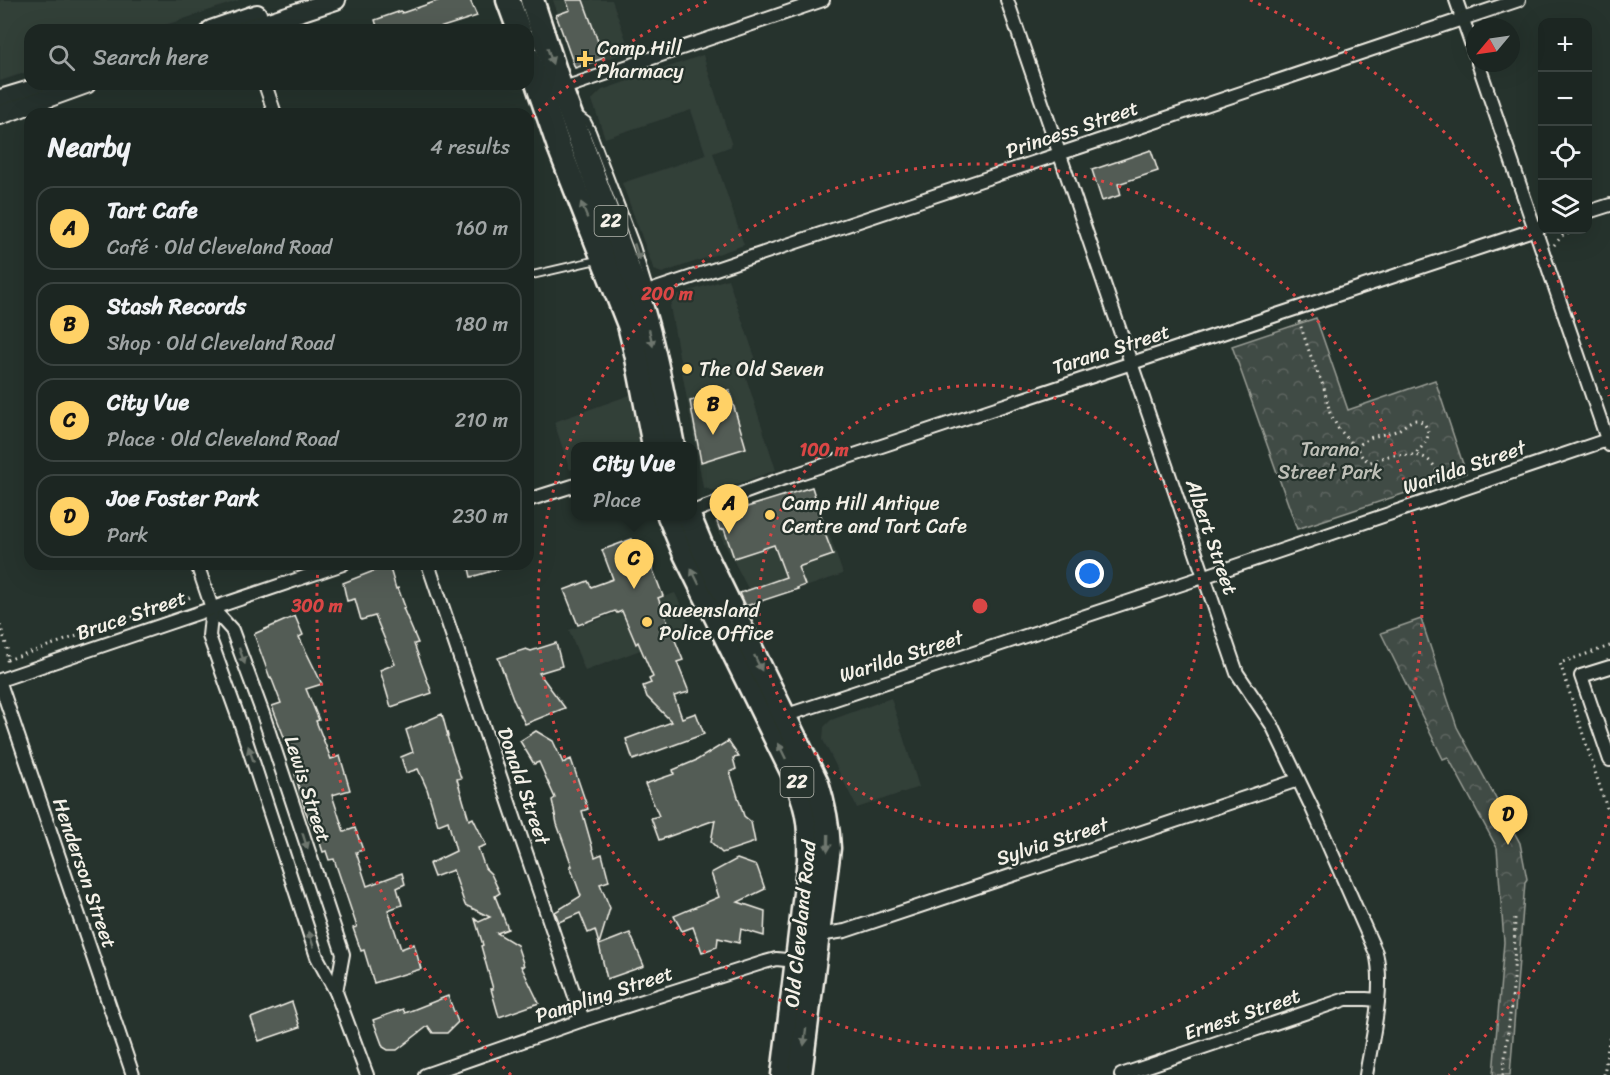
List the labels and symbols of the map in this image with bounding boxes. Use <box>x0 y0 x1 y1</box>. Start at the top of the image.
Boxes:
north arrow <box>1466 18 1520 72</box>
place label: Camp Hill Pharmacy <box>597 31 684 89</box>
one-way arrow <box>546 47 556 65</box>
marker: Camp Hill Pharmacy <box>578 52 592 66</box>
street label: Princess Street <box>1001 90 1144 169</box>
one-way arrow <box>579 201 588 219</box>
road number: 22 <box>594 206 628 236</box>
one-way arrow <box>633 243 643 261</box>
text: 200 m <box>640 278 693 310</box>
street label: Tarana Street <box>1048 314 1175 385</box>
one-way arrow <box>646 329 656 347</box>
place label: The Old Seven <box>699 352 824 387</box>
marker: The Old Seven <box>680 362 694 376</box>
pin: B <box>694 386 732 435</box>
street label: Warilda Street <box>1398 430 1532 505</box>
park label: Tarana Street Park <box>1278 432 1383 490</box>
text: 100 m <box>800 434 849 466</box>
street label: Albert Street <box>1175 473 1248 600</box>
pin: A <box>710 484 748 534</box>
place label: Camp Hill Antique Centre and Tart Cafe <box>782 486 967 544</box>
marker: Camp Hill Antique Centre and Tart Cafe <box>763 508 777 522</box>
pin: C <box>614 540 654 589</box>
your location <box>1075 559 1104 588</box>
one-way arrow <box>690 567 700 584</box>
street label: Bruce Street <box>71 580 191 651</box>
text: 300 m <box>290 590 343 622</box>
place label: Queensland Police Office <box>659 593 774 651</box>
centre of rings <box>970 596 990 616</box>
marker: Queensland Police Office <box>640 615 654 629</box>
street label: Warilda Street <box>835 620 969 693</box>
one-way arrow <box>237 648 247 666</box>
one-way arrow <box>753 655 763 672</box>
street label: Donald Street <box>487 723 560 851</box>
street label: Lewis Street <box>274 731 341 847</box>
one-way arrow <box>777 742 786 759</box>
one-way arrow <box>245 745 255 763</box>
road number: 22 <box>780 767 814 797</box>
street label: Henderson Street <box>42 793 127 954</box>
pin: D <box>1488 796 1528 845</box>
street label: Sylvia Street <box>991 807 1114 876</box>
one-way arrow <box>301 832 310 850</box>
one-way arrow <box>823 834 833 853</box>
street label: Old Cleveland Road <box>774 837 827 1009</box>
one-way arrow <box>306 930 316 948</box>
street label: Pampling Street <box>530 956 678 1033</box>
street label: Ernest Street <box>1179 978 1305 1051</box>
one-way arrow <box>800 1027 809 1046</box>

